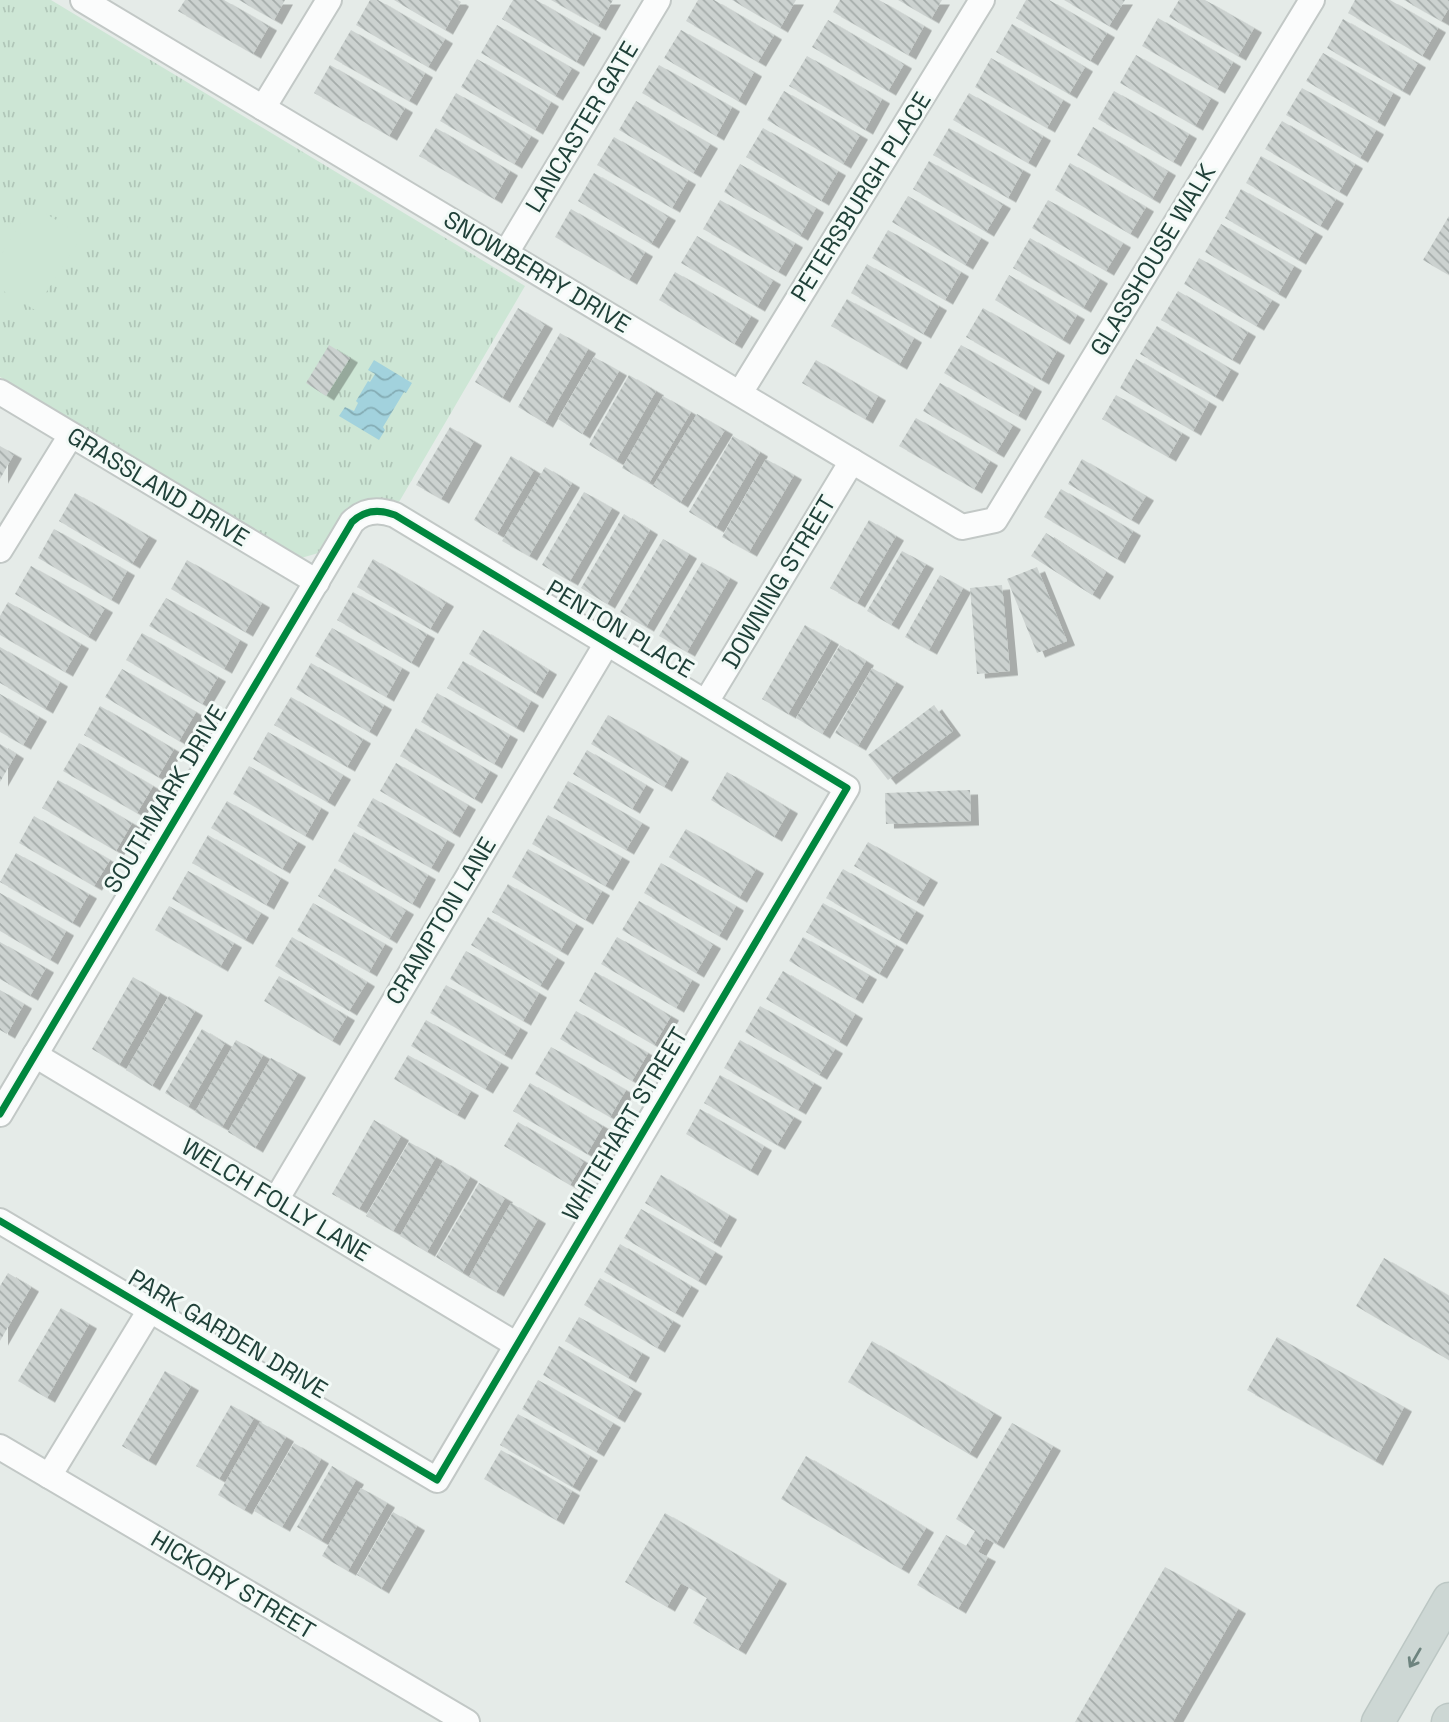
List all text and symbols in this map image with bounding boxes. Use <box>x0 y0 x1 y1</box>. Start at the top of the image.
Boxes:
street label: LANCASTER GATE <box>518 36 645 218</box>
street label: PETERSBURGH PLACE <box>783 86 938 307</box>
street label: GLASSHOUSE WALK <box>1083 158 1222 361</box>
street label: SNOWBERRY DRIVE <box>438 204 636 340</box>
street label: GRASSLAND DRIVE <box>62 420 255 553</box>
street label: DOWNING STREET <box>715 489 843 674</box>
street label: PENTON PLACE <box>541 572 700 685</box>
street label: SOUTHMARK DRIVE <box>96 699 233 898</box>
street label: CRAMPTON LANE <box>378 831 503 1010</box>
street label: WHITEHART STREET <box>555 1021 695 1226</box>
street label: WELCH FOLLY LANE <box>176 1131 376 1268</box>
street label: PARK GARDEN DRIVE <box>123 1262 334 1405</box>
street label: HICKORY STREET <box>145 1523 321 1646</box>
one-way arrow <box>1408 1647 1421 1668</box>

